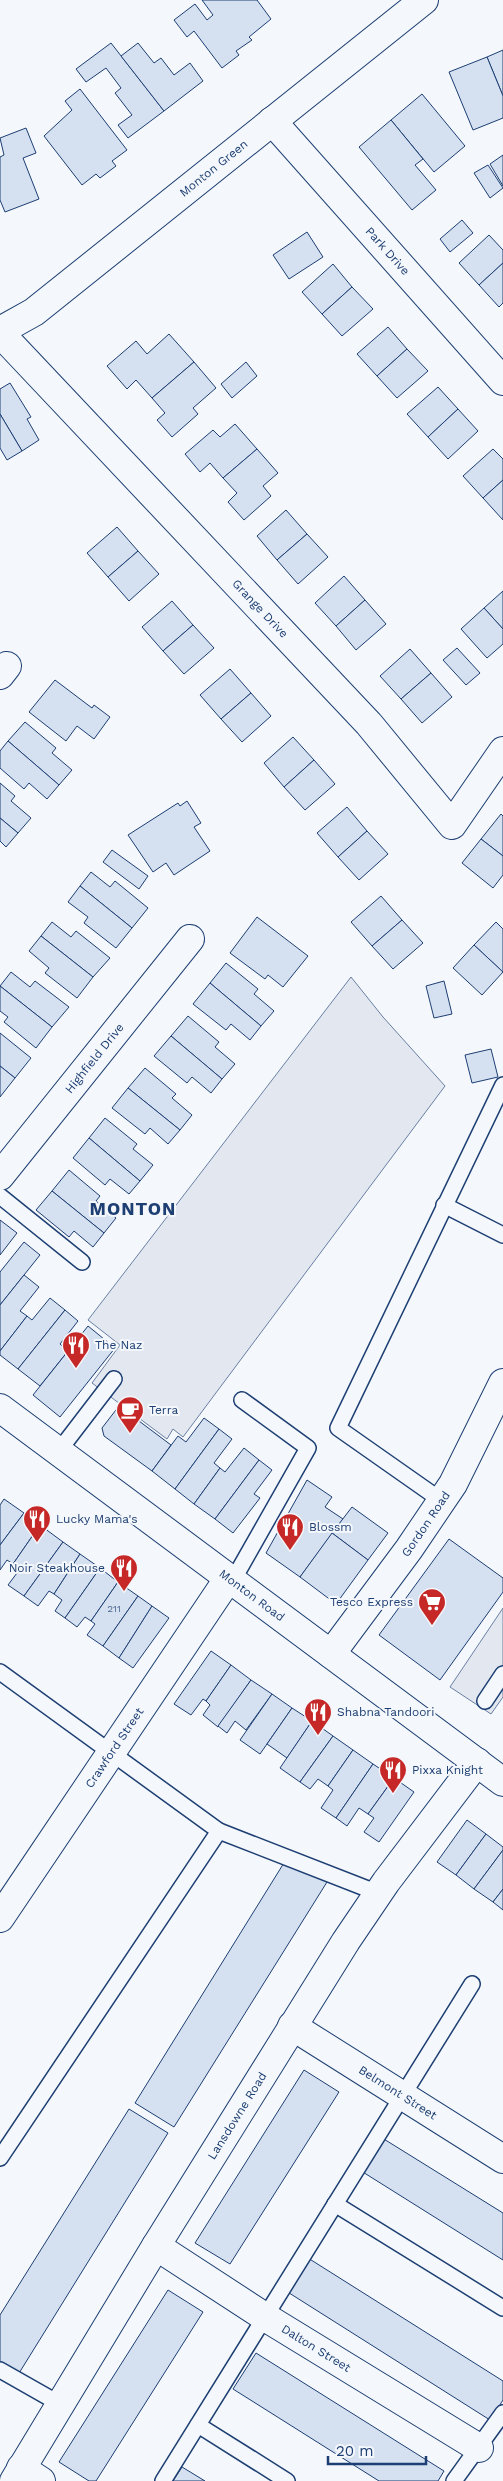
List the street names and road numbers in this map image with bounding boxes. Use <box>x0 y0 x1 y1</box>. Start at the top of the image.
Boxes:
street label: Monton Green <box>177 137 251 200</box>
street label: Park Drive <box>363 224 413 278</box>
street label: Grange Drive <box>229 577 291 641</box>
street label: Highfield Drive <box>62 1020 127 1096</box>
street label: Gordon Road <box>399 1489 453 1560</box>
street label: Monton Road <box>217 1567 287 1624</box>
street label: Crawford Street <box>82 1705 146 1791</box>
street label: Belmont Street <box>356 2063 439 2123</box>
street label: Lansdowne Road <box>205 2070 270 2162</box>
street label: Dalton Street <box>279 2322 353 2375</box>

